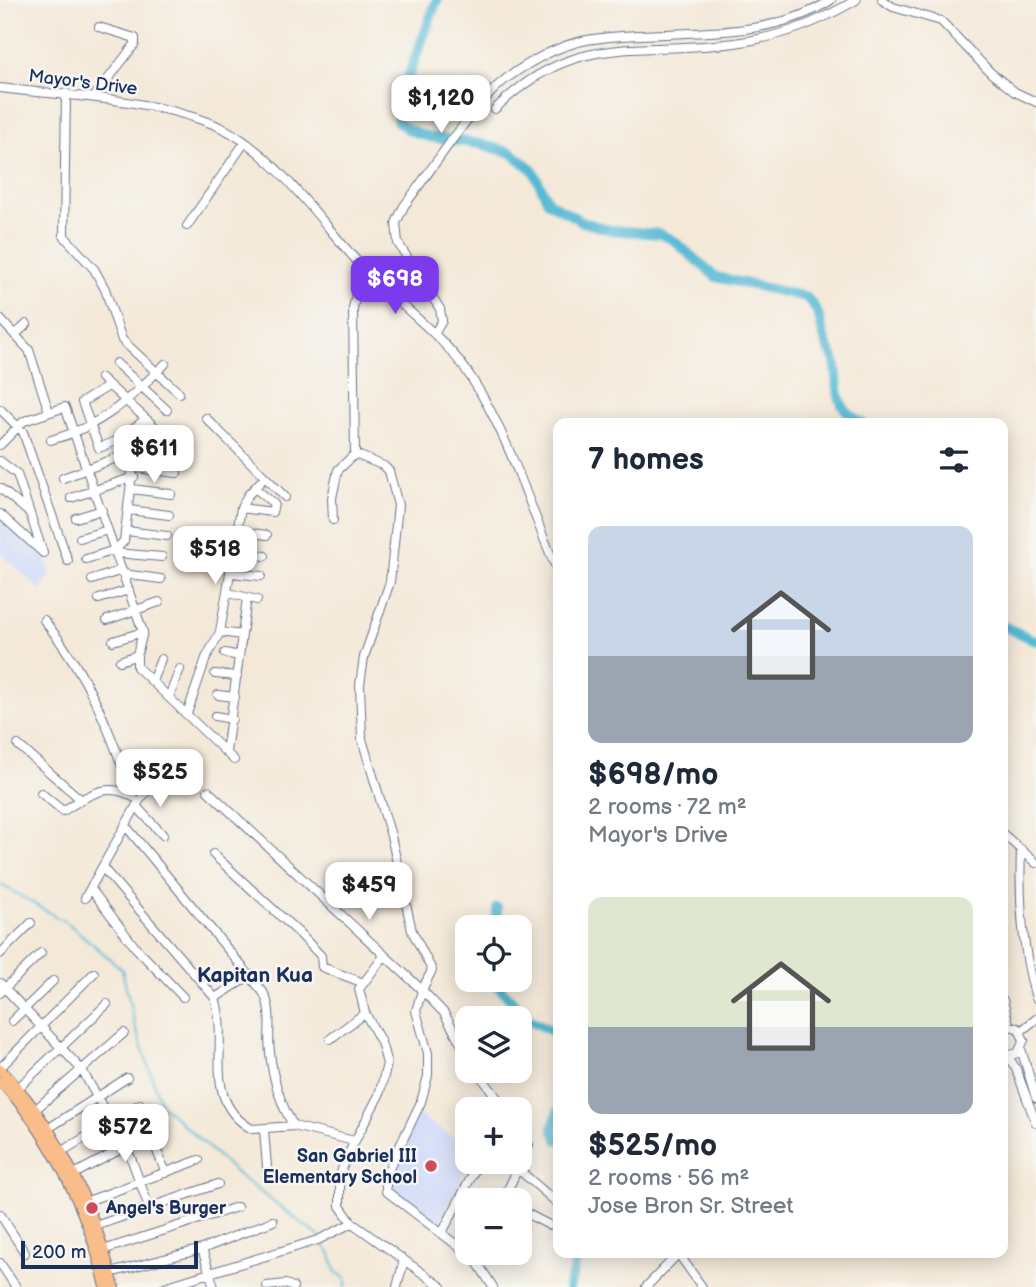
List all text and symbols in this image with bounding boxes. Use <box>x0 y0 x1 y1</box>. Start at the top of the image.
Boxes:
street label: Mayor's Drive <box>27 65 139 100</box>
pin: $1,120 <box>384 76 498 135</box>
text: $1,120 <box>407 84 475 112</box>
pin: $698 <box>354 256 436 316</box>
text: $698 <box>367 265 423 293</box>
pin: $611 <box>113 426 195 485</box>
text: $611 <box>130 434 178 462</box>
icon: filters <box>935 441 973 479</box>
text: 7 homes <box>588 442 704 478</box>
pin: $518 <box>174 526 256 586</box>
text: $518 <box>189 535 241 563</box>
icon: home <box>718 572 844 698</box>
pin: $525 <box>119 750 201 809</box>
text: $698/mo <box>588 757 718 793</box>
text: $525 <box>132 758 188 786</box>
text: 2 rooms · 72 m² <box>588 793 747 821</box>
text: Mayor's Drive <box>588 821 728 849</box>
pin: $459 <box>328 862 410 922</box>
text: $459 <box>341 871 397 899</box>
map controls <box>455 915 532 1265</box>
button: locate <box>455 915 532 992</box>
icon: home <box>718 943 844 1069</box>
district label: Kapitan Kua <box>197 963 313 988</box>
button: layers <box>455 1006 532 1083</box>
button: + <box>455 1097 532 1174</box>
pin: $572 <box>84 1104 166 1164</box>
text: $572 <box>98 1113 152 1141</box>
text: $525/mo <box>588 1128 717 1164</box>
place label: San Gabriel III Elementary School <box>263 1146 417 1188</box>
marker: San Gabriel III Elementary School <box>423 1158 439 1174</box>
text: 2 rooms · 56 m² <box>588 1164 750 1192</box>
button: − <box>455 1188 532 1265</box>
text: Jose Bron Sr. Street <box>588 1192 794 1220</box>
place label: Angel's Burger <box>105 1198 227 1219</box>
marker: Angel's Burger <box>84 1200 100 1216</box>
scale bar <box>21 1238 198 1270</box>
text: 200 m <box>32 1241 86 1264</box>

